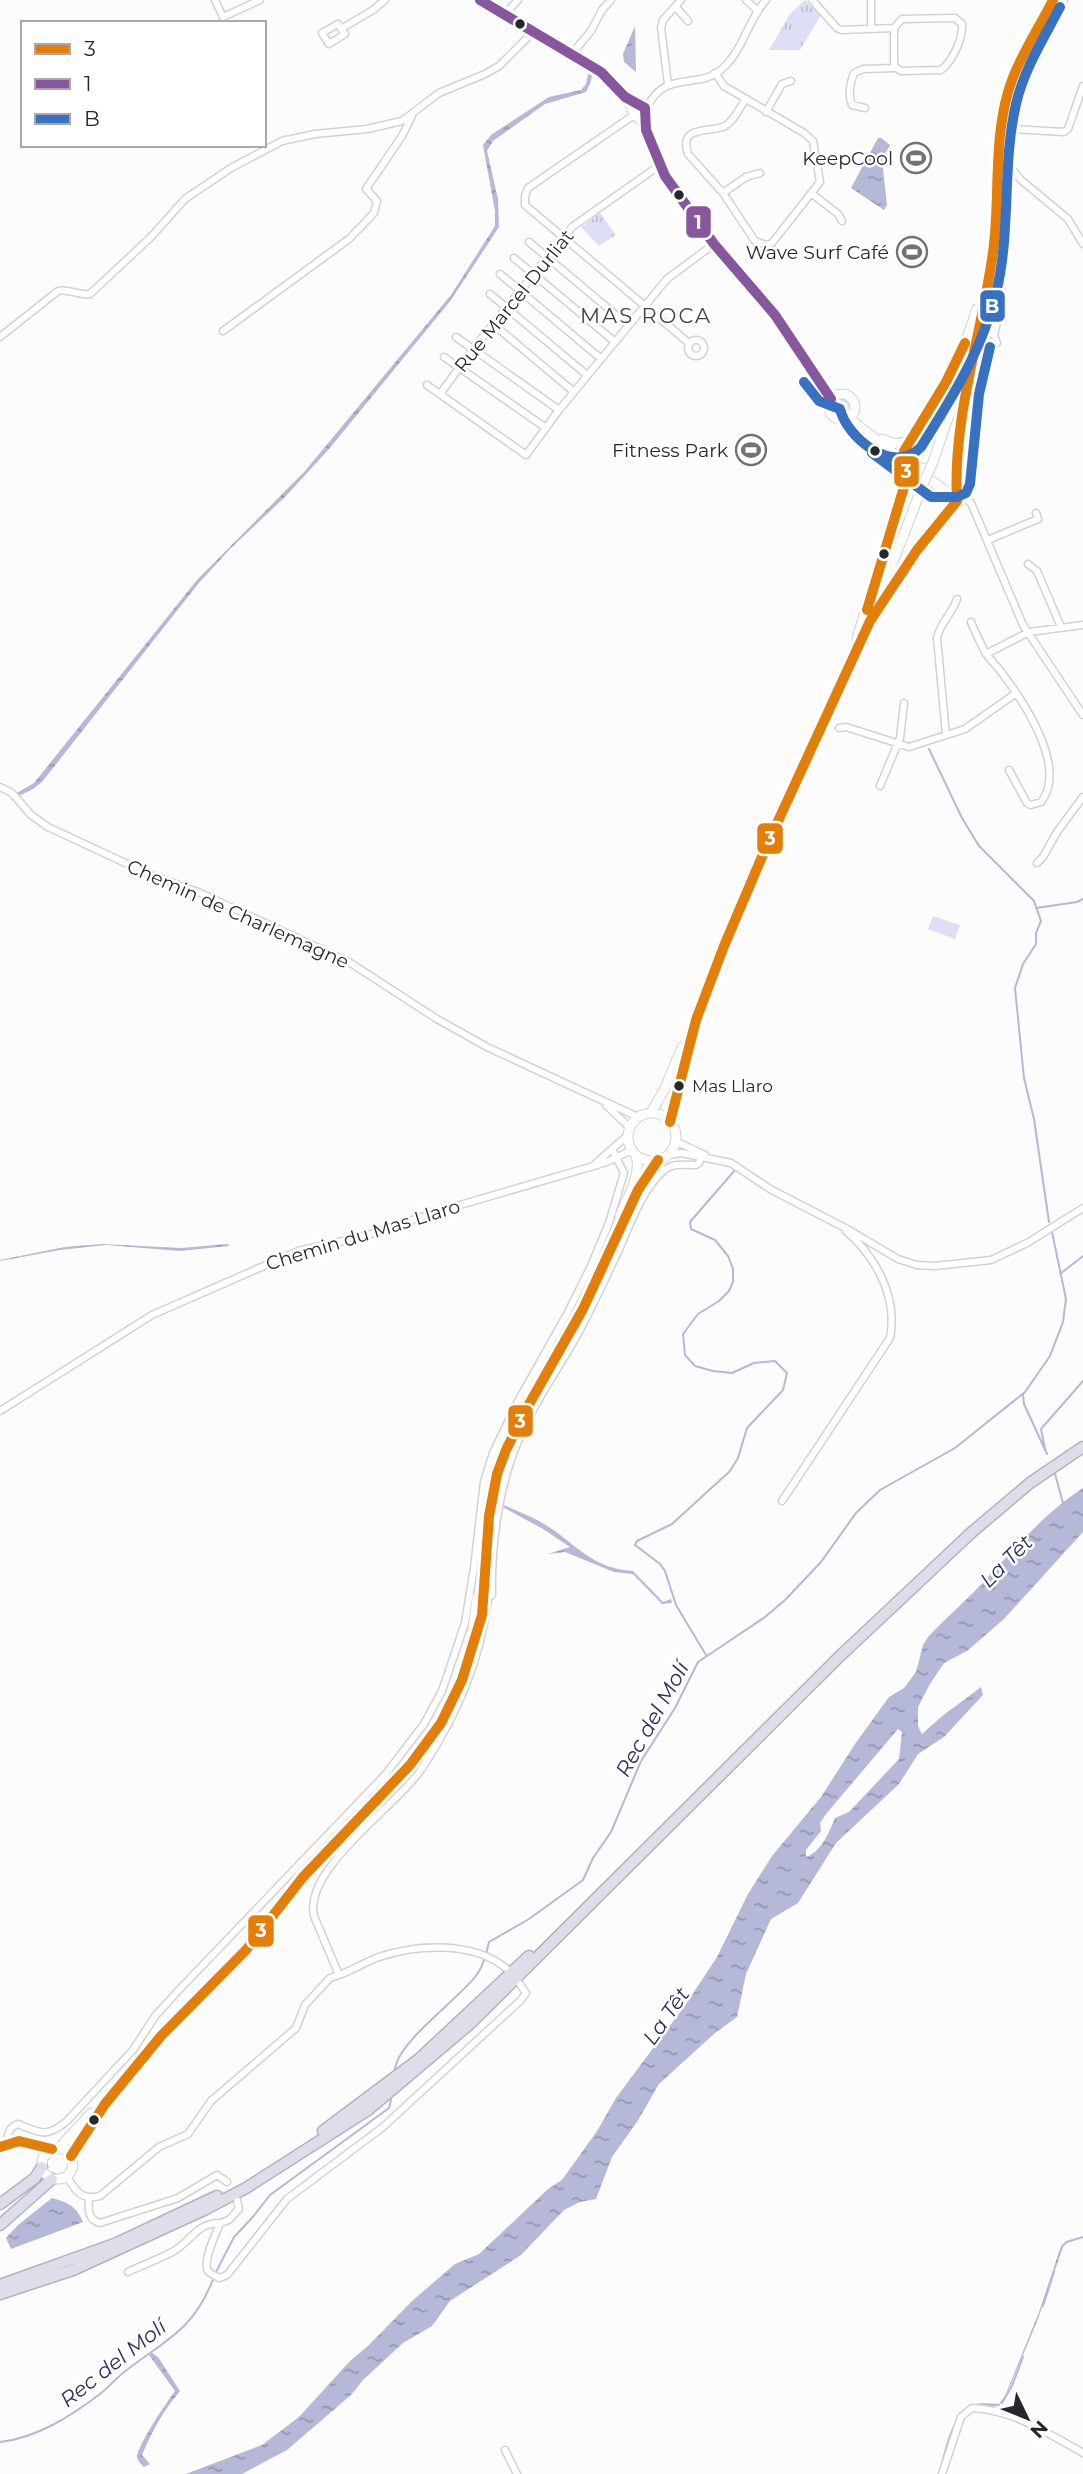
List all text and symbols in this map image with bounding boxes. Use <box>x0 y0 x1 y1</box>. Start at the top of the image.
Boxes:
unlabelled marker <box>513 17 527 31</box>
legend <box>21 21 266 147</box>
text: 3 <box>84 36 96 61</box>
text: 1 <box>84 71 92 96</box>
text: B <box>84 106 100 131</box>
sports icon: KeepCool <box>899 141 933 175</box>
place label: KeepCool <box>802 147 893 170</box>
unlabelled marker <box>672 188 686 202</box>
line badge: 1 <box>685 205 712 239</box>
text: 1 <box>694 211 702 234</box>
street label: Rue Marcel Durliat <box>449 225 579 377</box>
sports icon: Wave Surf Café <box>895 235 929 269</box>
place label: Wave Surf Café <box>746 241 889 264</box>
line badge: B <box>979 289 1006 323</box>
text: B <box>985 295 999 318</box>
district label: MAS ROCA <box>580 303 712 328</box>
sports icon: Fitness Park <box>734 433 768 467</box>
place label: Fitness Park <box>612 439 729 462</box>
unlabelled marker <box>868 444 882 458</box>
line badge: 3 <box>893 455 920 488</box>
text: 3 <box>899 460 912 483</box>
unlabelled marker <box>877 547 891 561</box>
line badge: 3 <box>756 822 784 855</box>
text: 3 <box>763 827 776 850</box>
street label: Chemin de Charlemagne <box>123 855 353 973</box>
place label: Mas Llaro <box>692 1076 773 1096</box>
marker: Mas Llaro <box>672 1079 686 1093</box>
street label: Chemin du Mas Llaro <box>263 1194 463 1276</box>
line badge: 3 <box>507 1404 534 1438</box>
text: 3 <box>513 1410 526 1433</box>
water label: La Têt <box>975 1529 1038 1592</box>
water label: Rec del Molí <box>610 1654 696 1781</box>
line badge: 3 <box>247 1914 275 1948</box>
text: 3 <box>254 1919 267 1942</box>
water label: La Têt <box>637 1982 695 2049</box>
unlabelled marker <box>87 2113 101 2127</box>
water label: Rec del Molí <box>55 2312 174 2412</box>
north arrow <box>992 2383 1062 2453</box>
text: N <box>1025 2416 1053 2443</box>

